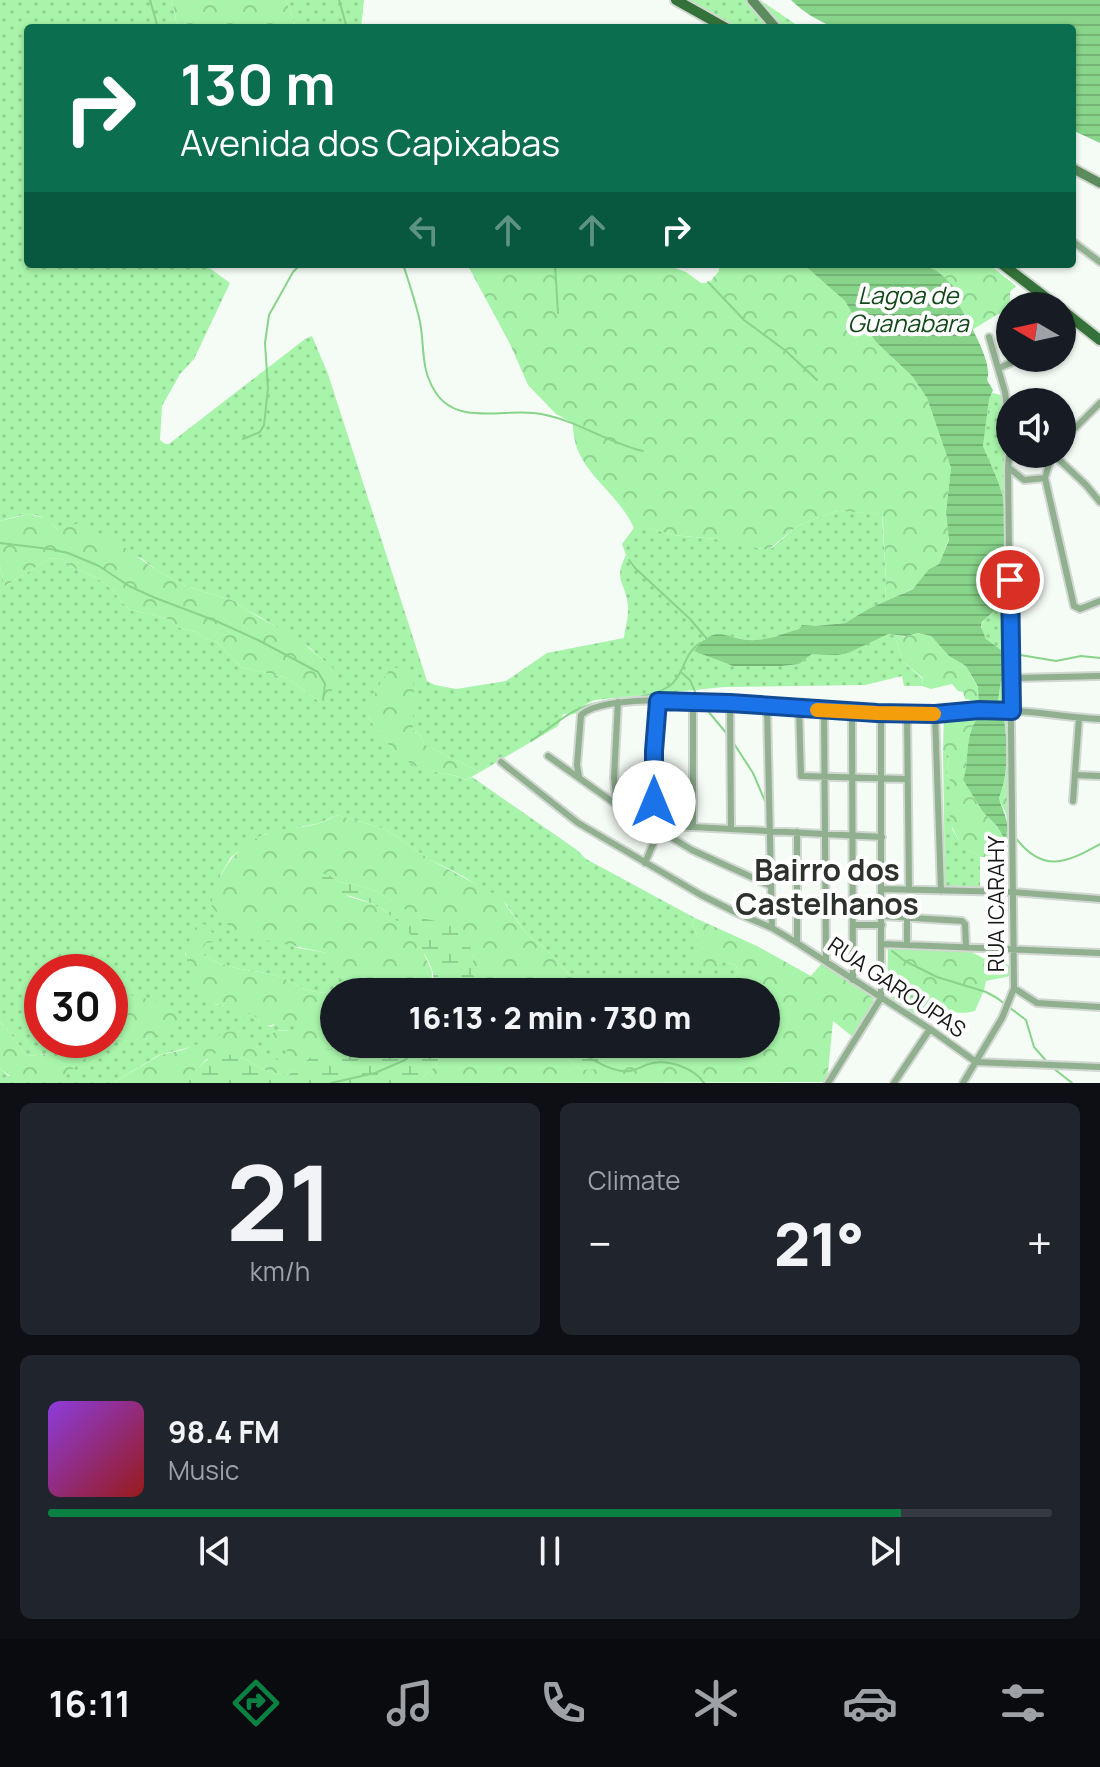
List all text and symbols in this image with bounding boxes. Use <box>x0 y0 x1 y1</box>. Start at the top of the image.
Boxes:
text: 130 m <box>180 45 336 122</box>
icon: right <box>48 56 152 160</box>
text: Avenida dos Capixabas <box>180 118 560 167</box>
icon: left <box>402 208 446 252</box>
icon: ahead <box>486 208 530 252</box>
icon: ahead <box>570 208 614 252</box>
icon: right <box>654 208 698 252</box>
water label: Lagoa de Guanabara <box>847 278 970 339</box>
north arrow <box>996 292 1076 372</box>
map controls <box>996 292 1076 468</box>
button: sound <box>996 388 1076 468</box>
pin <box>976 546 1044 614</box>
icon: arrive <box>988 558 1032 602</box>
position arrow <box>612 760 696 844</box>
street label: RUA ICARAHY <box>981 835 1011 972</box>
district label: Bairro dos Castelhanos <box>735 849 919 924</box>
street label: RUA GAROUPAS <box>822 930 972 1044</box>
speed limit sign: 30 <box>24 954 128 1058</box>
text: 16:13 · 2 min · 730 m <box>409 997 691 1038</box>
text: 21 <box>226 1130 334 1272</box>
text: Climate <box>588 1162 680 1198</box>
text: 21° <box>774 1202 864 1284</box>
text: − <box>588 1213 612 1273</box>
text: + <box>1027 1213 1052 1273</box>
text: km/h <box>250 1253 310 1289</box>
text: 98.4 FM <box>168 1411 280 1452</box>
text: Music <box>168 1452 239 1488</box>
icon: previous <box>193 1529 237 1573</box>
icon: pause <box>528 1529 572 1573</box>
icon: next <box>863 1529 907 1573</box>
icon: directions <box>228 1675 284 1731</box>
icon: music <box>382 1675 438 1731</box>
icon: phone <box>535 1675 591 1731</box>
icon: climate <box>688 1675 744 1731</box>
icon: car <box>842 1675 898 1731</box>
icon: filters <box>995 1675 1051 1731</box>
text: 16:11 <box>49 1679 131 1728</box>

